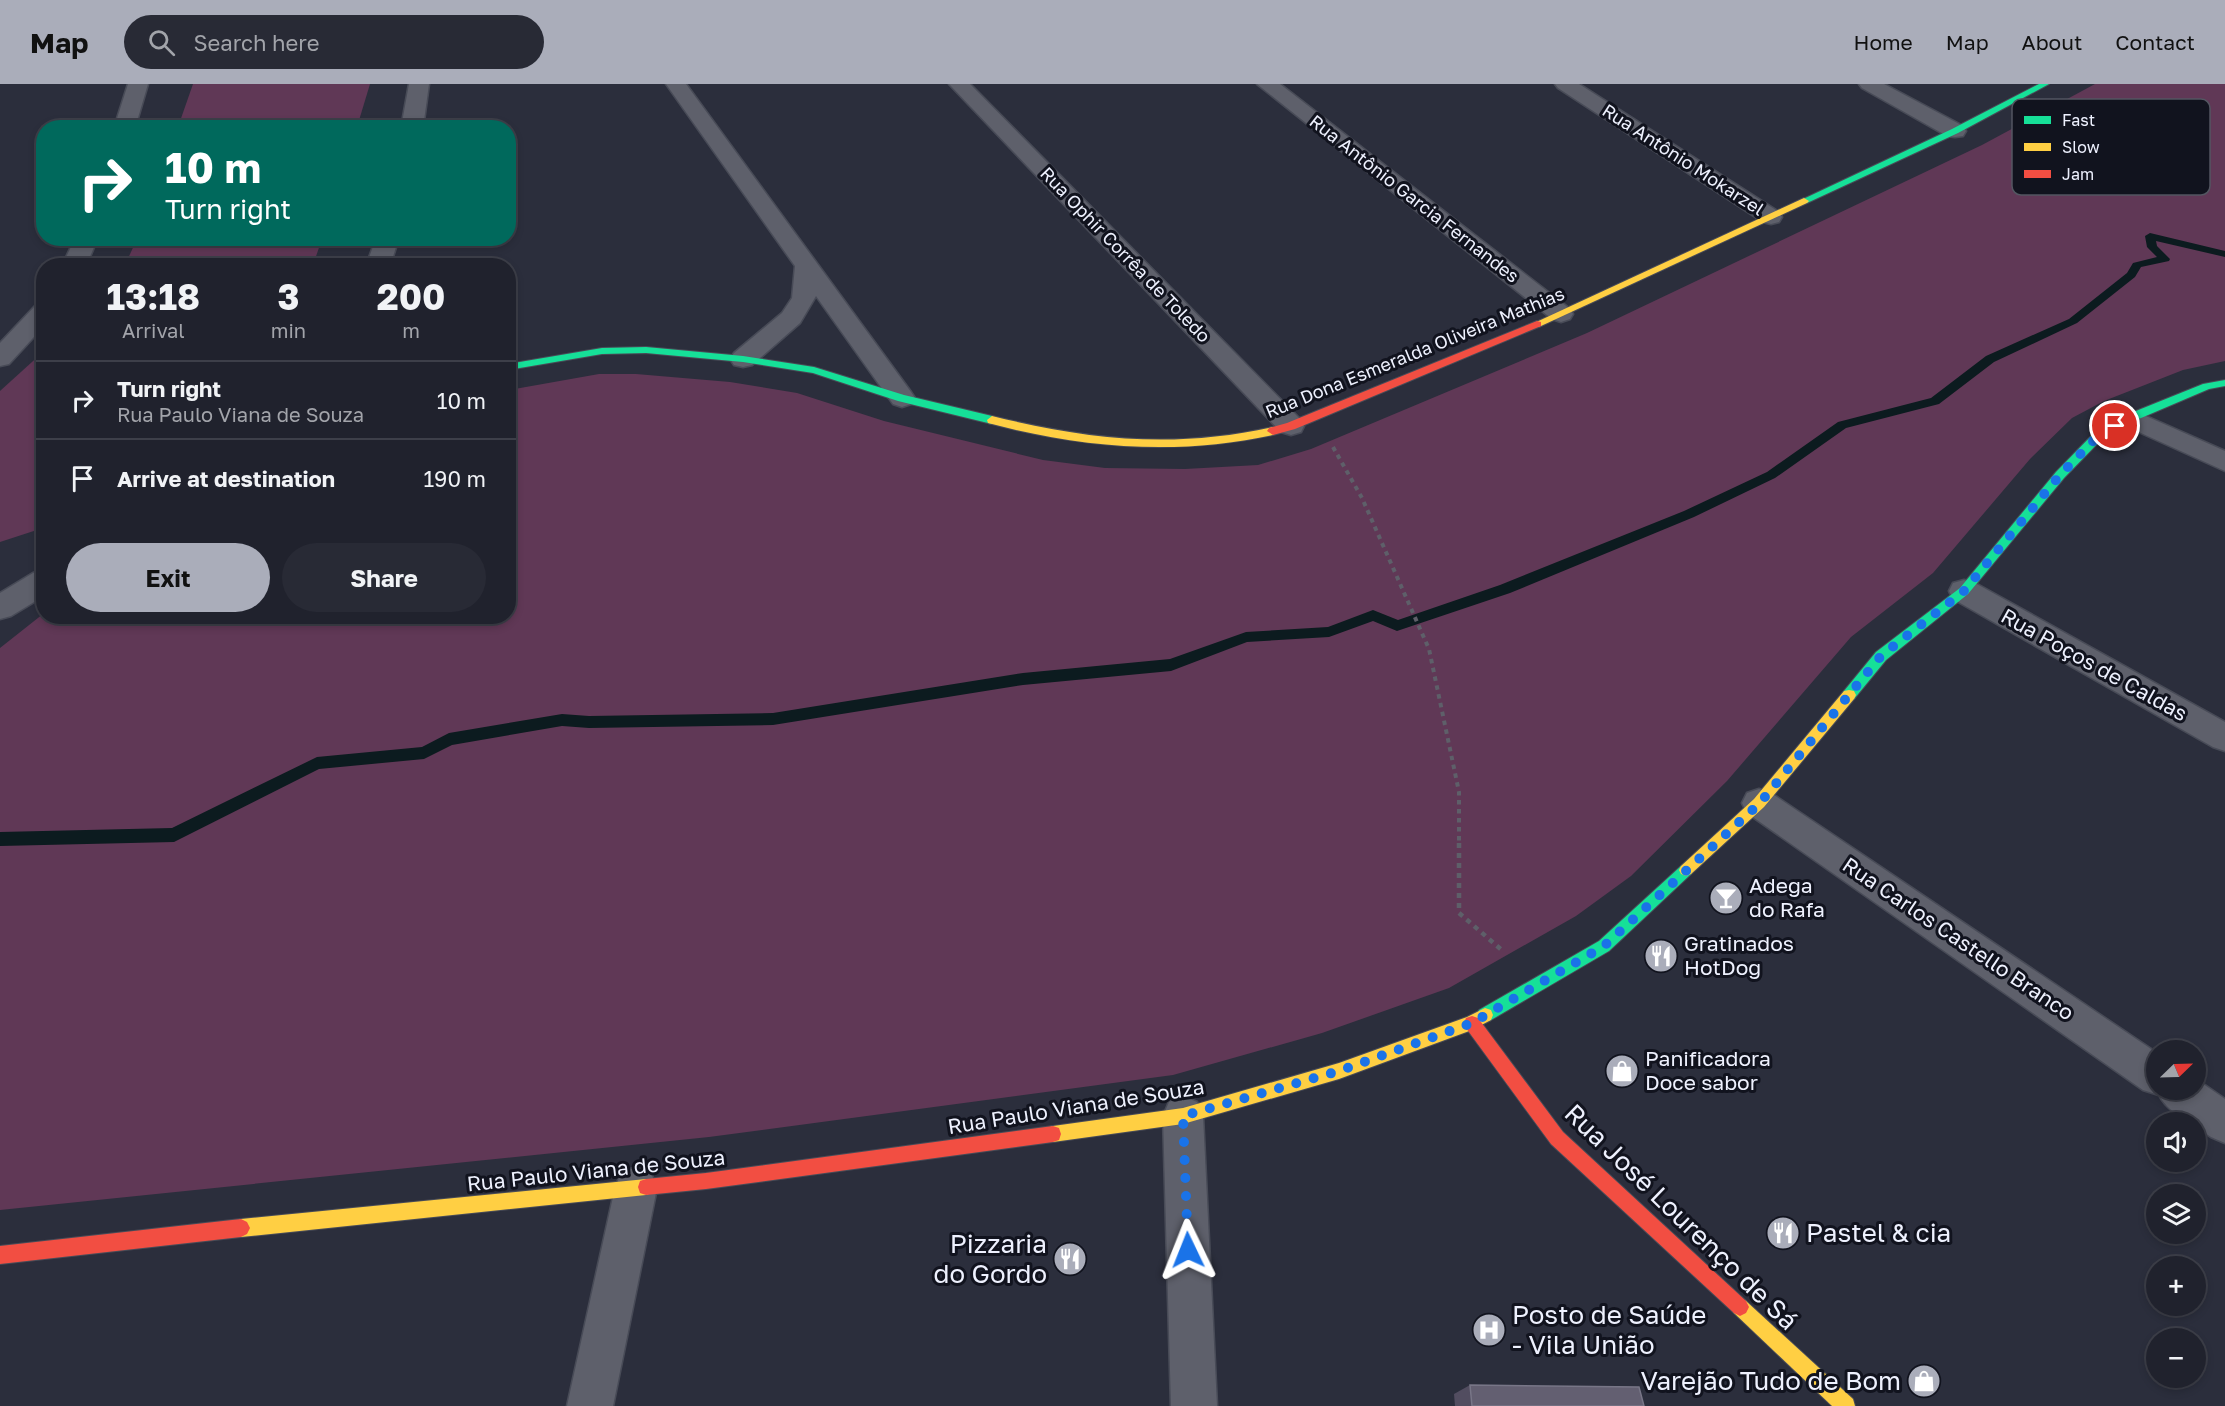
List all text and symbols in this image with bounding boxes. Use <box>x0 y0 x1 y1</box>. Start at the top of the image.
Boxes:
search box <box>124 15 544 69</box>
text: Map <box>30 26 88 59</box>
icon: search <box>145 26 178 59</box>
text: Search here <box>193 29 319 56</box>
text: Home <box>1853 29 1913 55</box>
text: Map <box>1946 29 1989 55</box>
text: About <box>2022 29 2082 55</box>
text: Contact <box>2115 29 2195 55</box>
street label: Rua Antônio Mokarzel <box>1598 99 1769 220</box>
legend <box>2012 99 2210 195</box>
street label: Rua Antônio Garcia Fernandes <box>1305 110 1524 287</box>
text: Fast <box>2062 110 2095 130</box>
text: Slow <box>2062 137 2100 157</box>
text: 10 m <box>165 142 261 192</box>
icon: right <box>66 144 144 222</box>
street label: Rua Ophir Corrêa de Toledo <box>1036 162 1215 347</box>
text: Jam <box>2062 164 2094 184</box>
text: Turn right <box>165 193 291 225</box>
text: 13:18 <box>107 275 200 318</box>
text: 3 <box>277 275 299 318</box>
text: 200 <box>377 275 445 318</box>
street label: Rua Dona Esmeralda Oliveira Mathias <box>1262 282 1567 422</box>
text: Arrival <box>122 318 185 342</box>
text: min <box>271 318 306 342</box>
text: m <box>402 318 420 342</box>
text: Turn right <box>117 375 221 402</box>
icon: right <box>66 384 99 417</box>
text: 10 m <box>437 387 486 414</box>
pin <box>2089 400 2140 451</box>
text: Rua Paulo Viana de Souza <box>117 402 364 426</box>
icon: arrive <box>2098 409 2131 442</box>
icon: arrive <box>66 462 99 495</box>
text: Arrive at destination <box>117 465 335 492</box>
text: 190 m <box>423 465 486 492</box>
button: Exit <box>66 543 270 612</box>
button: Share <box>282 543 486 612</box>
street label: Rua Poços de Caldas <box>1997 602 2192 726</box>
street label: Rua Carlos Castello Branco <box>1838 851 2079 1025</box>
place label: Adega do Rafa <box>1749 872 1825 922</box>
bar icon: Adega do Rafa <box>1708 880 1744 916</box>
place label: Gratinados HotDog <box>1684 930 1794 980</box>
restaurant icon: Gratinados HotDog <box>1643 938 1679 974</box>
north arrow <box>2146 1040 2206 1100</box>
map controls <box>2146 1040 2206 1388</box>
place label: Panificadora Doce sabor <box>1645 1045 1771 1095</box>
shop icon: Panificadora Doce sabor <box>1604 1053 1640 1089</box>
street label: Rua Paulo Viana de Souza <box>946 1073 1206 1139</box>
street label: Rua José Lourenço de Sá <box>1559 1097 1804 1336</box>
button: sound <box>2146 1112 2206 1172</box>
street label: Rua Paulo Viana de Souza <box>466 1144 726 1196</box>
button: layers <box>2146 1184 2206 1244</box>
restaurant icon: Pastel & cia <box>1765 1215 1801 1251</box>
place label: Pastel & cia <box>1806 1217 1951 1248</box>
position arrow <box>1156 1218 1220 1282</box>
place label: Pizzaria do Gordo <box>934 1228 1047 1289</box>
restaurant icon: Pizzaria do Gordo <box>1052 1241 1088 1277</box>
button: + <box>2146 1256 2206 1316</box>
place label: Posto de Saúde - Vila União <box>1512 1299 1706 1360</box>
hospital icon: Posto de Saúde - Vila União <box>1471 1312 1507 1348</box>
button: − <box>2146 1328 2206 1388</box>
shop icon: Varejão Tudo de Bom <box>1906 1363 1942 1399</box>
place label: Varejão Tudo de Bom <box>1641 1365 1901 1396</box>

